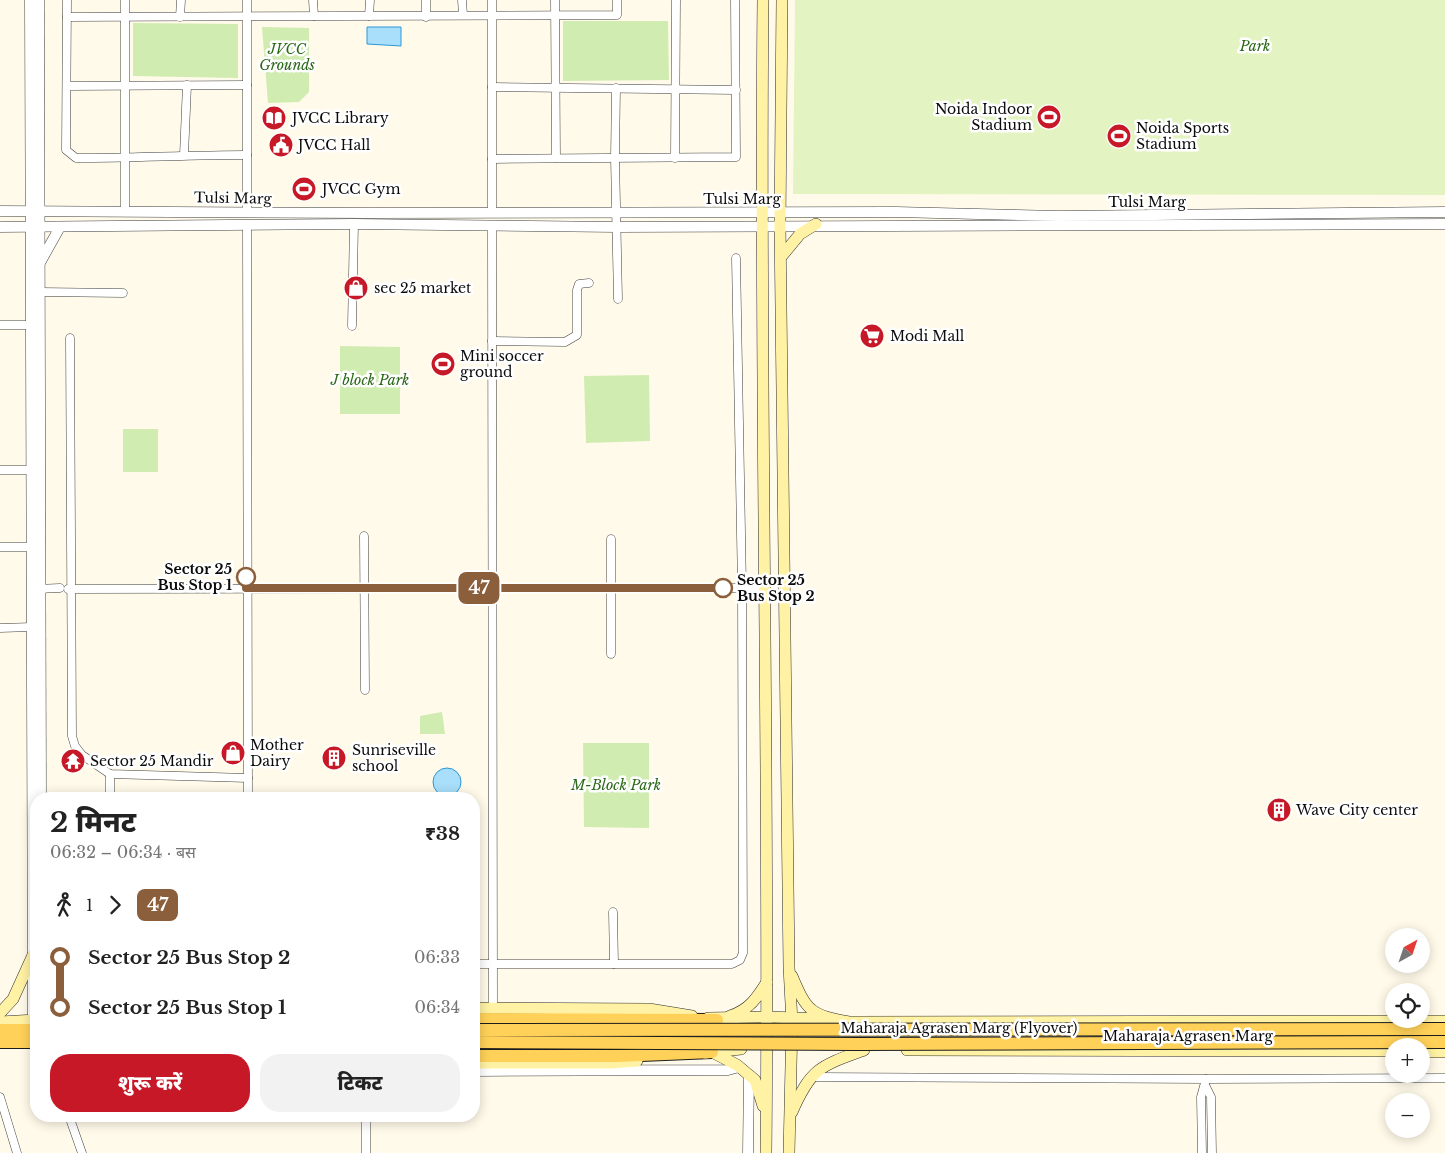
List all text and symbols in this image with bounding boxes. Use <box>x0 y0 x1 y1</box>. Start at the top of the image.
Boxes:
park label: Park <box>1239 37 1270 55</box>
park label: JVCC Grounds <box>259 40 315 74</box>
place label: Noida Indoor Stadium <box>935 100 1032 134</box>
sports icon: Noida Indoor Stadium <box>1036 104 1062 130</box>
library icon: JVCC Library <box>261 105 287 131</box>
place label: JVCC Library <box>290 109 389 127</box>
place label: Noida Sports Stadium <box>1136 119 1229 153</box>
sports icon: Noida Sports Stadium <box>1106 123 1132 149</box>
public building icon: JVCC Hall <box>268 132 294 158</box>
place label: JVCC Hall <box>296 136 371 154</box>
sports icon: JVCC Gym <box>291 176 317 202</box>
place label: JVCC Gym <box>320 180 401 198</box>
street label: Tulsi Marg <box>194 188 273 208</box>
street label: Tulsi Marg <box>703 190 781 208</box>
street label: Tulsi Marg <box>1108 193 1186 211</box>
shop icon: sec 25 market <box>343 275 369 301</box>
place label: sec 25 market <box>374 279 472 297</box>
supermarket icon: Modi Mall <box>859 323 885 349</box>
place label: Modi Mall <box>890 327 965 345</box>
place label: Mini soccer ground <box>460 347 544 381</box>
sports icon: Mini soccer ground <box>430 351 456 377</box>
park label: J block Park <box>330 371 409 389</box>
place label: Sector 25 Bus Stop 1 <box>157 560 232 594</box>
marker: Sector 25 Bus Stop 1 <box>236 567 256 587</box>
place label: Sector 25 Bus Stop 2 <box>737 571 815 605</box>
line badge: 47 <box>456 572 502 604</box>
text: 47 <box>468 577 490 599</box>
marker: Sector 25 Bus Stop 2 <box>713 578 733 598</box>
place label: Mother Dairy <box>250 736 304 770</box>
shop icon: Mother Dairy <box>220 740 246 766</box>
place label: Sunriseville school <box>352 741 436 775</box>
building icon: Sunriseville school <box>321 745 347 771</box>
temple icon: Sector 25 Mandir <box>60 748 86 774</box>
place label: Sector 25 Mandir <box>90 752 214 770</box>
park label: M-Block Park <box>570 776 661 794</box>
building icon: Wave City center <box>1266 797 1292 823</box>
place label: Wave City center <box>1295 801 1418 819</box>
text: 2 मिनट <box>50 805 136 840</box>
text: ₹38 <box>425 822 460 845</box>
text: 06:32 – 06:34 · बस <box>50 842 196 862</box>
icon: walk <box>50 891 78 919</box>
icon: forward <box>101 891 129 919</box>
text: 47 <box>147 894 168 916</box>
text: 1 <box>86 895 93 915</box>
north arrow <box>1385 928 1430 972</box>
map controls <box>1385 928 1430 1138</box>
text: Sector 25 Bus Stop 2 <box>88 946 290 969</box>
text: 06:33 <box>414 947 460 967</box>
button: locate <box>1385 983 1430 1028</box>
text: Sector 25 Bus Stop 1 <box>88 996 286 1019</box>
text: 06:34 <box>415 997 460 1017</box>
street label: Maharaja Agrasen Marg (Flyover) <box>840 1019 1078 1037</box>
street label: Maharaja Agrasen Marg <box>1103 1027 1274 1045</box>
button: + <box>1385 1038 1430 1083</box>
button: शुरू करें <box>50 1054 250 1112</box>
button: टिकट <box>260 1054 460 1112</box>
button: − <box>1385 1093 1430 1138</box>

